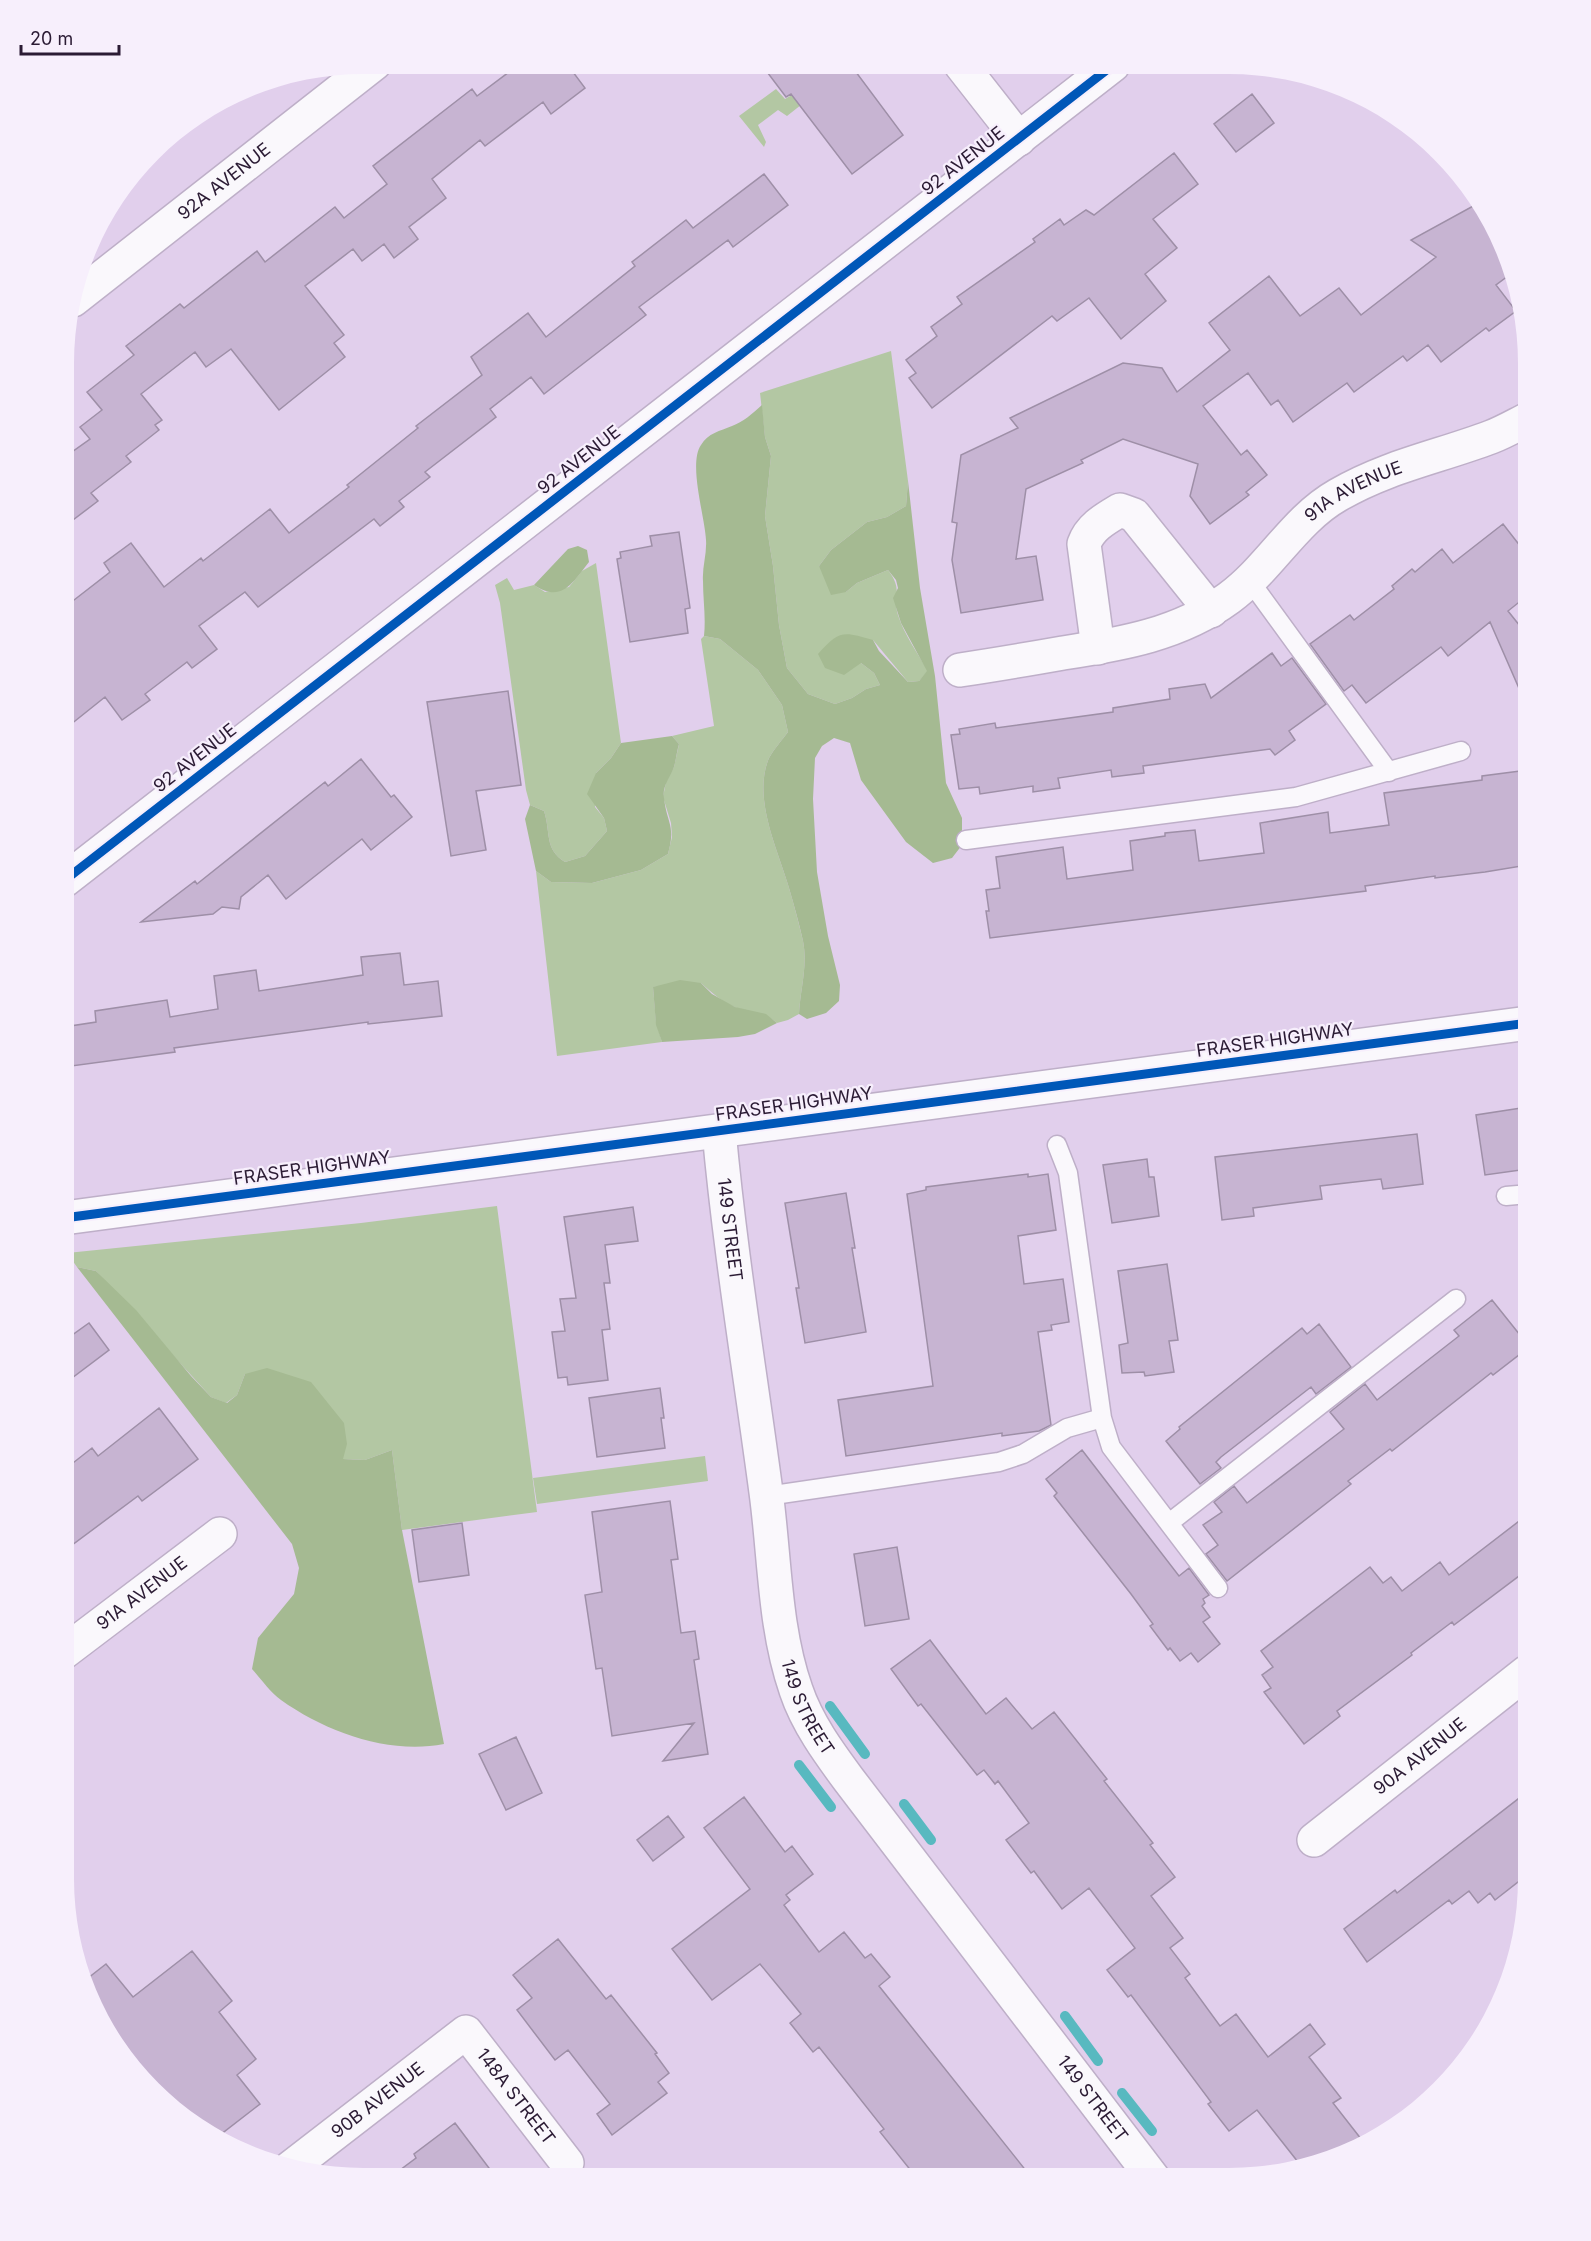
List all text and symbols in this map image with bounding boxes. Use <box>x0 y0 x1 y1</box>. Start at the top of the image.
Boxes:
scale bar <box>21 18 118 56</box>
text: 20 m <box>30 28 73 49</box>
street label: 92 AVENUE <box>917 122 1008 199</box>
street label: 92A AVENUE <box>173 138 274 224</box>
street label: 92 AVENUE <box>533 421 624 498</box>
street label: 91A AVENUE <box>1300 456 1405 526</box>
street label: 92 AVENUE <box>149 719 240 796</box>
street label: FRASER HIGHWAY <box>1195 1018 1355 1061</box>
street label: FRASER HIGHWAY <box>714 1082 874 1125</box>
street label: FRASER HIGHWAY <box>232 1146 392 1189</box>
street label: 149 STREET <box>714 1177 747 1282</box>
street label: 91A AVENUE <box>92 1552 191 1634</box>
street label: 149 STREET <box>777 1657 839 1759</box>
street label: 90A AVENUE <box>1369 1713 1470 1799</box>
street label: 148A STREET <box>473 2044 560 2149</box>
street label: 149 STREET <box>1053 2051 1133 2146</box>
street label: 90B AVENUE <box>327 2057 428 2142</box>

